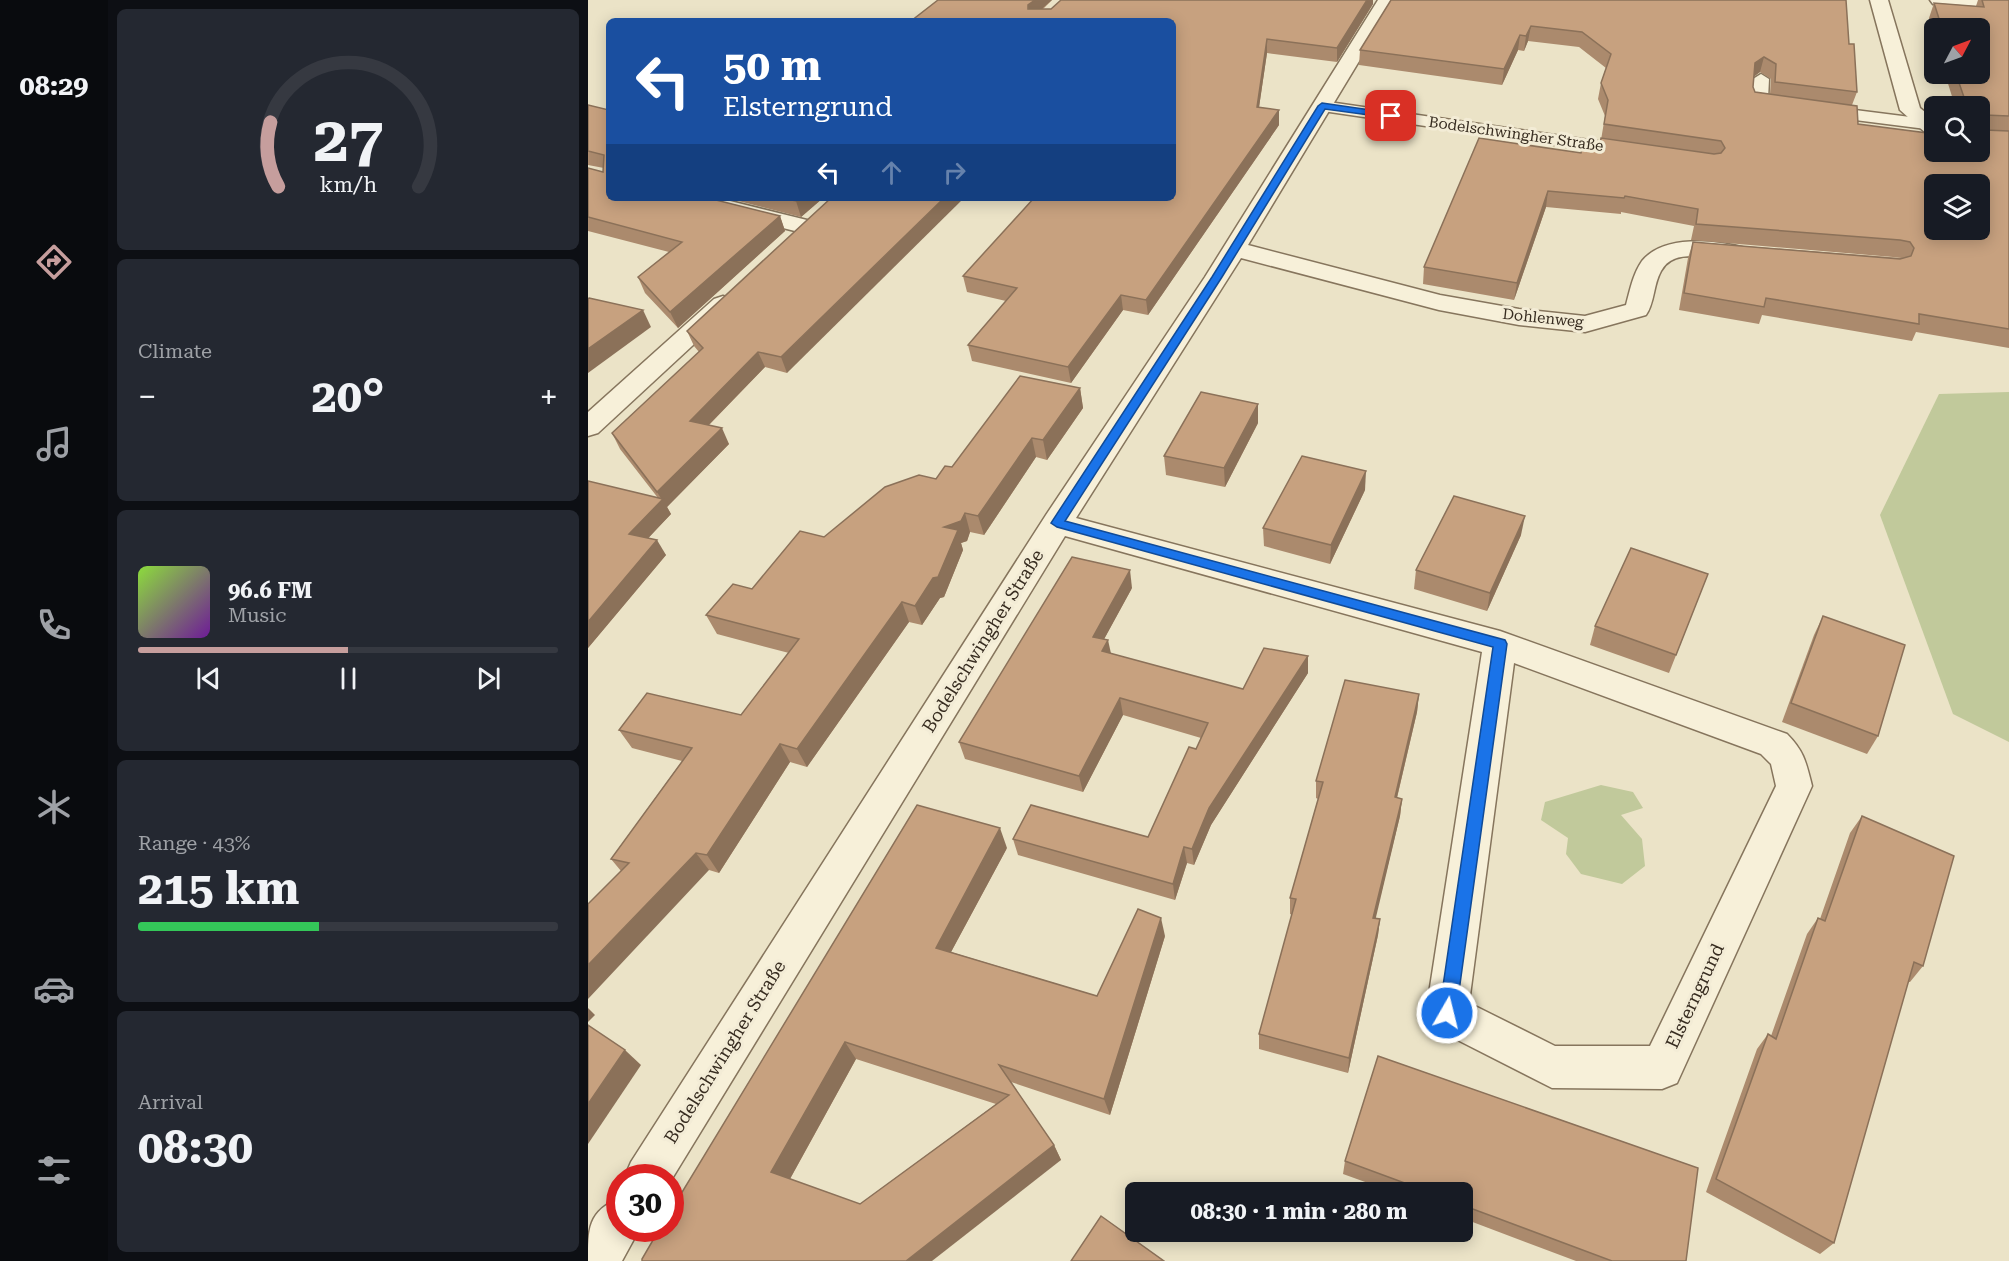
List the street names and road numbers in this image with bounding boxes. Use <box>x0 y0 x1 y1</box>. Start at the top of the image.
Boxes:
street label: Bodelschwingher Straße <box>1427 113 1605 155</box>
street label: Dohlenweg <box>1502 305 1585 331</box>
street label: Bodelschwingher Straße <box>918 545 1048 736</box>
street label: Elsterngrund <box>1661 940 1728 1051</box>
street label: Bodelschwingher Straße <box>660 956 790 1147</box>

